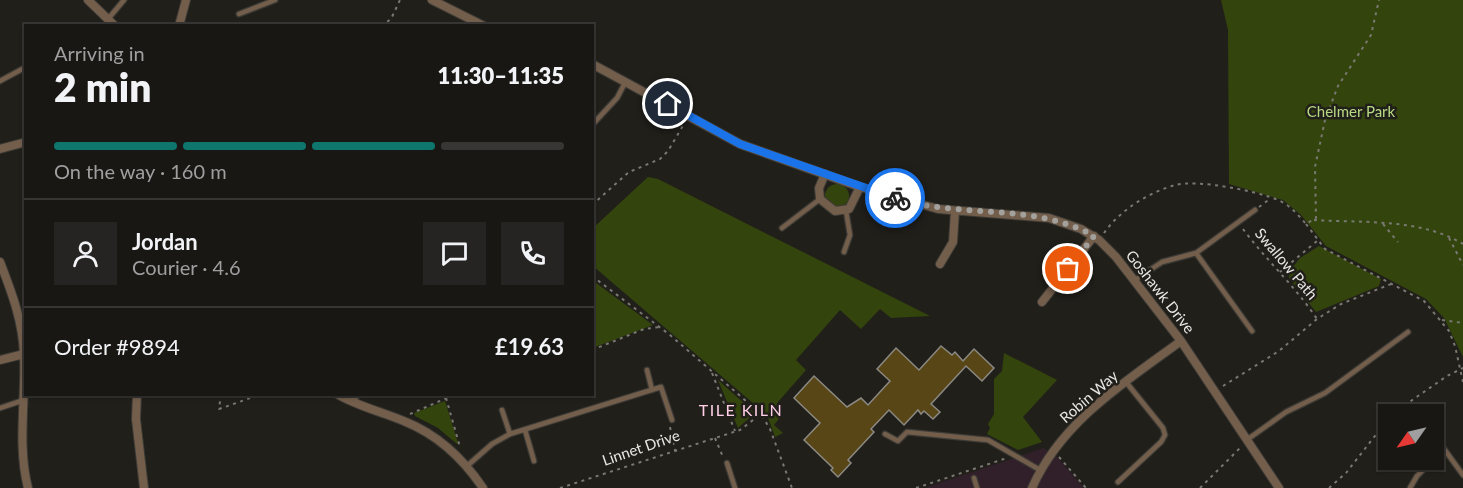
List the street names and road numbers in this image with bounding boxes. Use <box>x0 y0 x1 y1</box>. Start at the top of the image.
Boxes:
street label: Swallow Path <box>1252 224 1322 303</box>
street label: Goshawk Drive <box>1123 246 1199 337</box>
street label: Robin Way <box>1056 366 1121 426</box>
street label: Linnet Drive <box>600 425 682 469</box>

